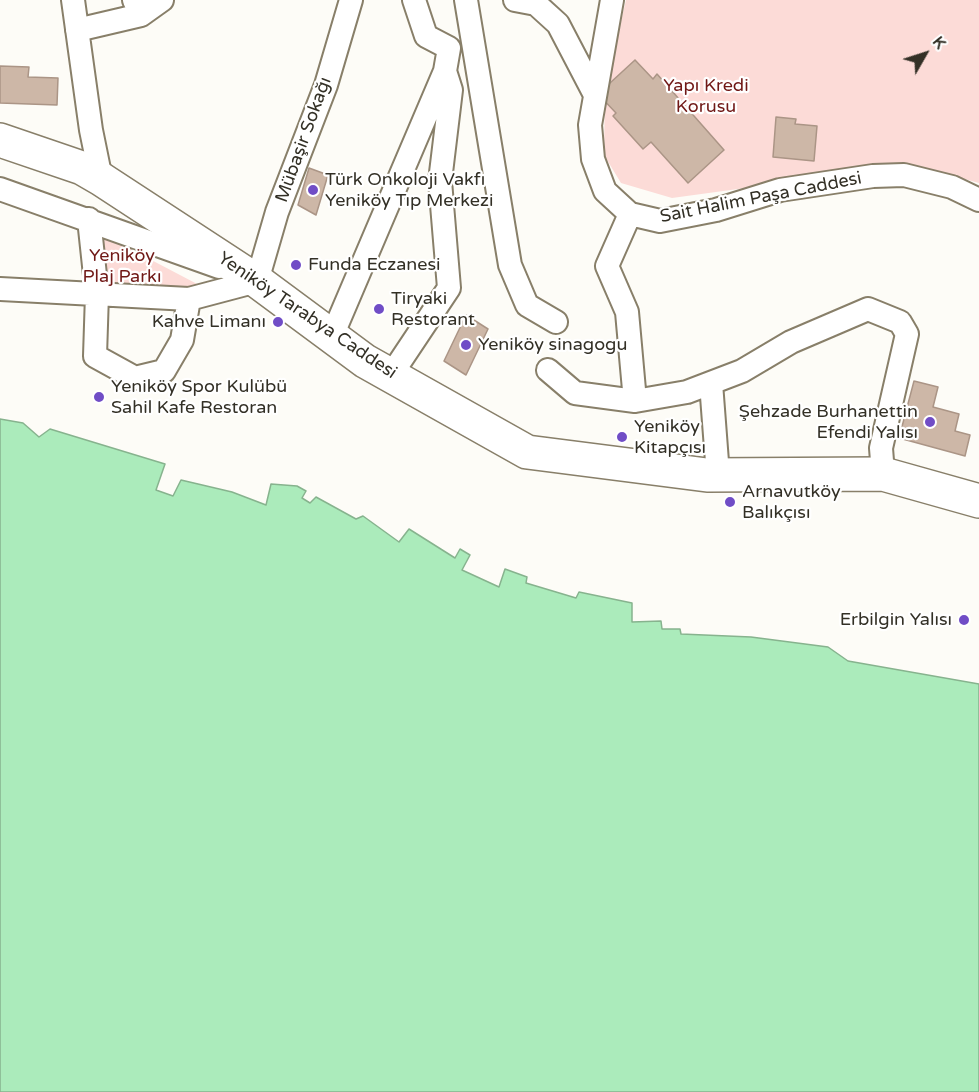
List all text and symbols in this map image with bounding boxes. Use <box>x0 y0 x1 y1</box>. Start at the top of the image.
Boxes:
north arrow <box>895 24 955 84</box>
text: K <box>928 32 950 53</box>
street label: Mübaşir Sokağı <box>271 74 337 206</box>
park label: Yapı Kredi Korusu <box>663 75 749 118</box>
street label: Sait Halim Paşa Caddesi <box>658 168 864 228</box>
place label: Türk Onkoloji Vakfı Yeniköy Tıp Merkezi <box>325 169 493 212</box>
marker: Türk Onkoloji Vakfı Yeniköy Tıp Merkezi <box>306 183 320 197</box>
park label: Yeniköy Plaj Parkı <box>83 245 161 288</box>
street label: Yeniköy Tarabya Caddesi <box>213 248 401 384</box>
place label: Funda Eczanesi <box>308 254 441 276</box>
marker: Funda Eczanesi <box>289 258 303 272</box>
place label: Tiryaki Restorant <box>391 288 475 330</box>
marker: Tiryaki Restorant <box>372 302 386 316</box>
place label: Kahve Limanı <box>152 311 266 333</box>
marker: Kahve Limanı <box>271 315 285 329</box>
place label: Yeniköy sinagogu <box>478 334 627 356</box>
marker: Yeniköy sinagogu <box>459 338 473 352</box>
place label: Yeniköy Spor Kulübü Sahil Kafe Restoran <box>111 376 287 418</box>
marker: Yeniköy Spor Kulübü Sahil Kafe Restoran <box>92 390 106 404</box>
place label: Şehzade Burhanettin Efendi Yalısı <box>739 401 918 444</box>
marker: Şehzade Burhanettin Efendi Yalısı <box>923 415 937 429</box>
place label: Yeniköy Kitapçısı <box>634 416 706 458</box>
marker: Yeniköy Kitapçısı <box>615 430 629 444</box>
place label: Arnavutköy Balıkçısı <box>742 481 841 524</box>
marker: Arnavutköy Balıkçısı <box>723 495 737 509</box>
place label: Erbilgin Yalısı <box>840 609 952 631</box>
marker: Erbilgin Yalısı <box>957 613 971 627</box>

